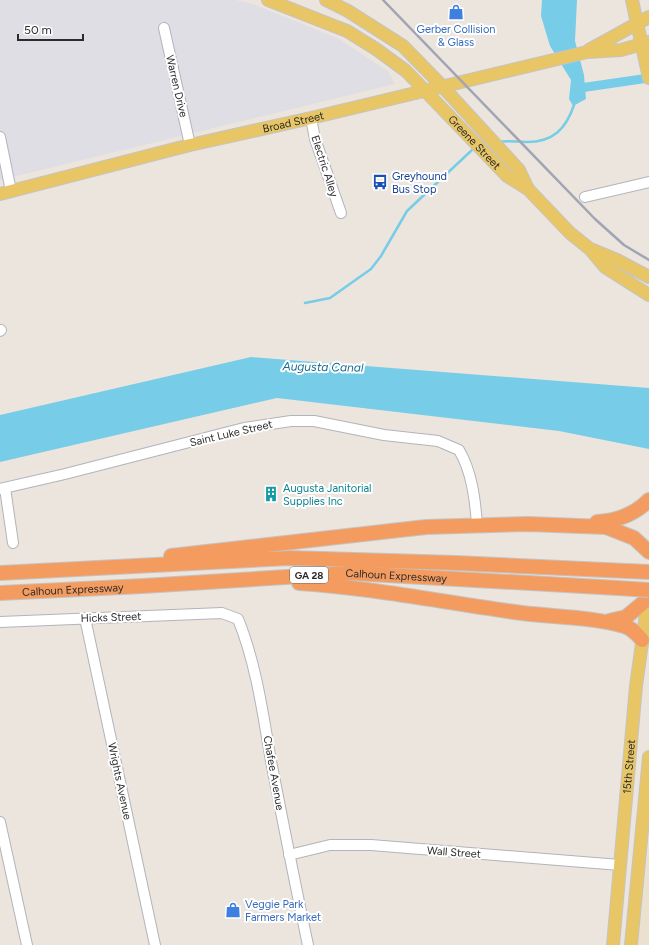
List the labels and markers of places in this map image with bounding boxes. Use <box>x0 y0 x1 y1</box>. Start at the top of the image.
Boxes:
shop icon: Gerber Collision & Glass <box>447 3 465 21</box>
place label: Gerber Collision & Glass <box>417 23 495 49</box>
place label: Greyhound Bus Stop <box>392 170 447 196</box>
bus stop icon: Greyhound Bus Stop <box>371 173 389 191</box>
place label: Augusta Janitorial Supplies Inc <box>283 482 372 508</box>
building icon: Augusta Janitorial Supplies Inc <box>262 485 280 503</box>
place label: Veggie Park Farmers Market <box>245 898 321 924</box>
shop icon: Veggie Park Farmers Market <box>224 901 242 919</box>

